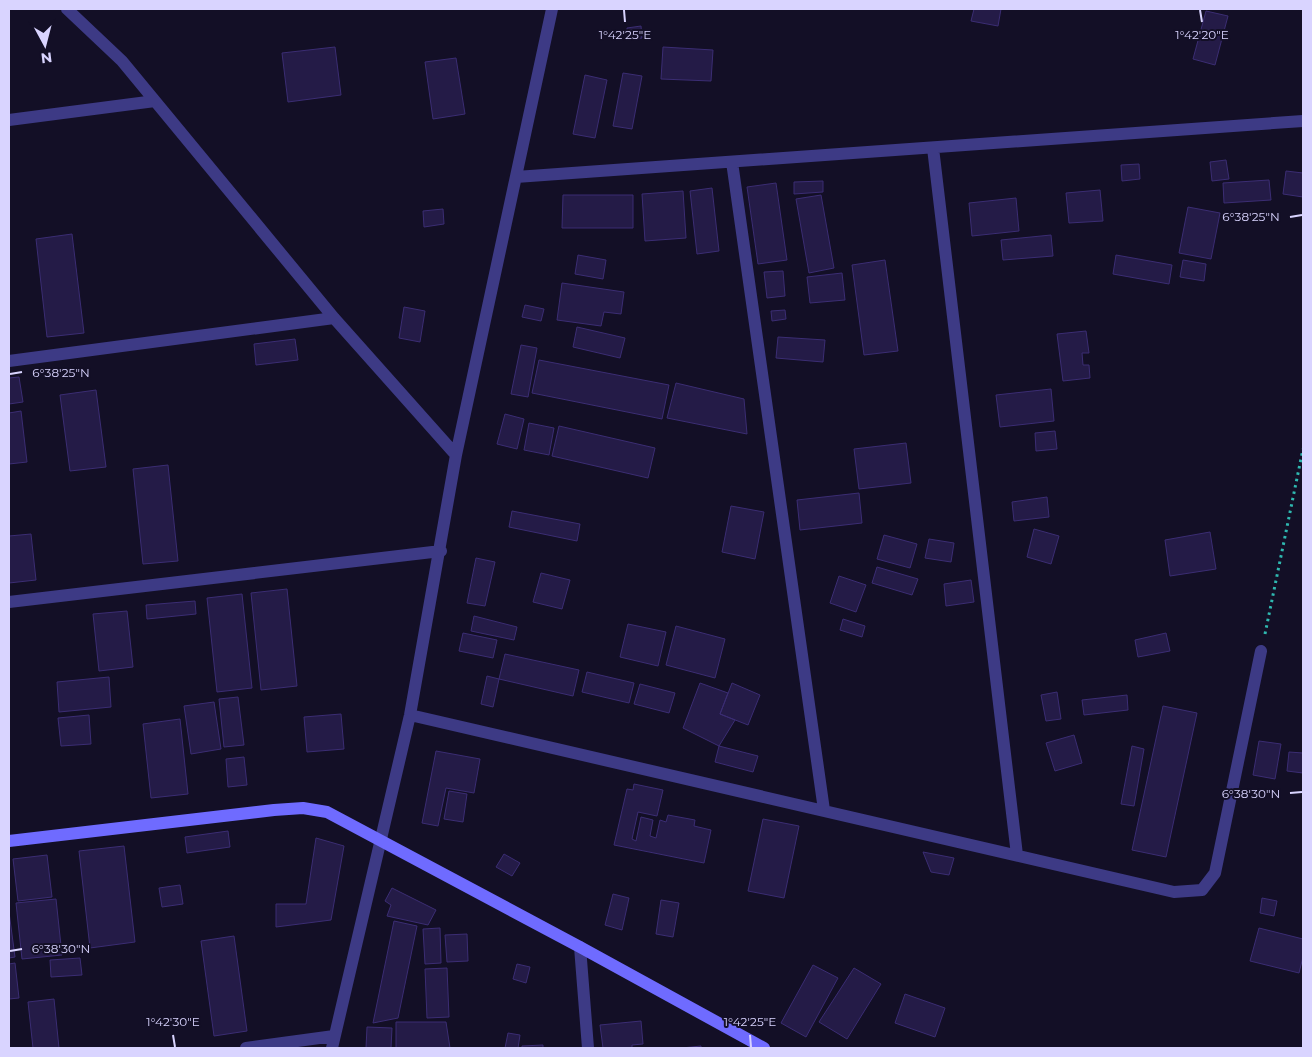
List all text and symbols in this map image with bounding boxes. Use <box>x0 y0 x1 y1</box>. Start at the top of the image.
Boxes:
north arrow <box>20 20 70 70</box>
text: 1°42'25"E <box>599 27 651 42</box>
text: 1°42'20"E <box>1175 27 1229 42</box>
text: N <box>40 48 53 68</box>
text: 6°38'25"N <box>1222 209 1280 224</box>
text: 6°38'25"N <box>32 365 90 380</box>
text: 6°38'30"N <box>1222 786 1280 801</box>
text: 6°38'30"N <box>32 941 90 956</box>
text: 1°42'30"E <box>146 1014 200 1029</box>
text: 1°42'25"E <box>724 1014 776 1029</box>

